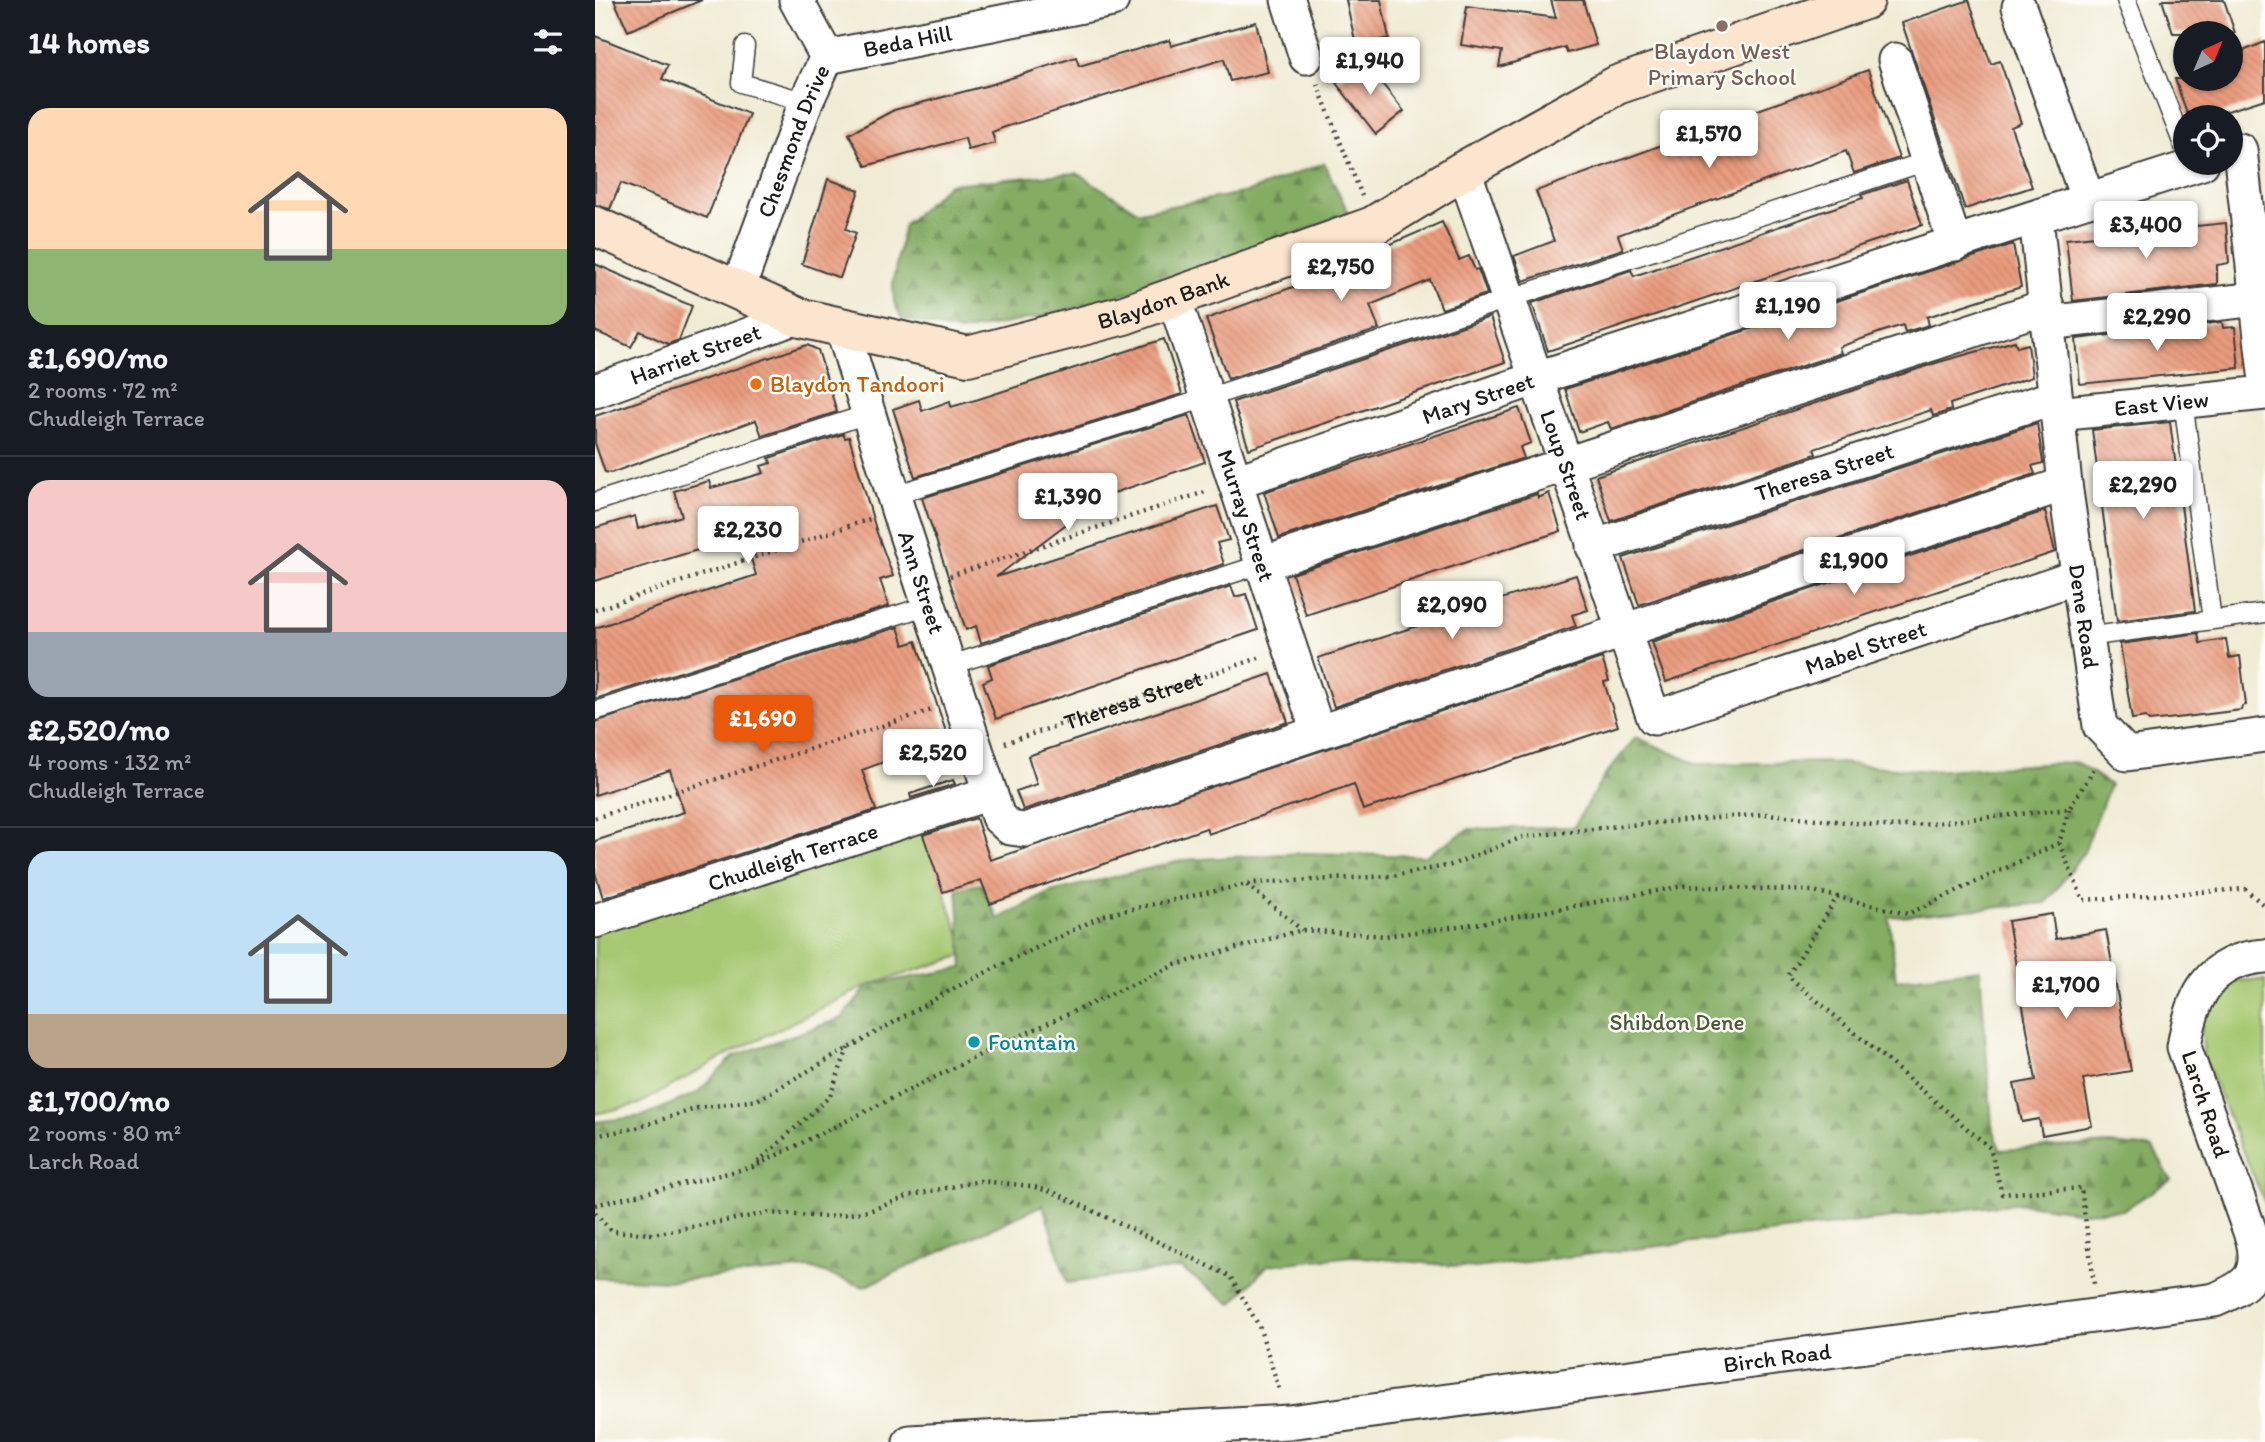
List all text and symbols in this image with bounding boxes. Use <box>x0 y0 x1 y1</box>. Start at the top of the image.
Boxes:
street label: Beda Hill <box>861 18 955 63</box>
marker: Blaydon West Primary School <box>1714 18 1730 34</box>
north arrow <box>2173 21 2243 91</box>
map controls <box>2173 21 2243 175</box>
icon: filters <box>529 23 567 61</box>
text: 14 homes <box>28 24 150 61</box>
place label: Blaydon West Primary School <box>1648 37 1797 91</box>
pin: £1,940 <box>1313 38 1427 97</box>
text: £1,940 <box>1336 46 1404 74</box>
street label: Chesmond Drive <box>751 60 836 221</box>
button: locate <box>2173 105 2243 175</box>
pin: £1,570 <box>1652 110 1766 170</box>
text: £1,570 <box>1676 119 1742 147</box>
icon: home <box>235 153 361 279</box>
pin: £3,400 <box>2089 202 2203 261</box>
text: £3,400 <box>2110 210 2182 238</box>
pin: £2,750 <box>1284 244 1398 303</box>
text: £2,750 <box>1307 252 1375 280</box>
street label: Blaydon Bank <box>1094 265 1233 335</box>
pin: £1,190 <box>1731 282 1845 342</box>
text: £1,190 <box>1755 291 1821 319</box>
pin: £2,290 <box>2100 294 2214 353</box>
text: £2,290 <box>2123 302 2191 330</box>
street label: Harriet Street <box>626 317 765 391</box>
text: £1,690/mo <box>28 339 168 376</box>
street label: Mary Street <box>1418 366 1538 430</box>
place label: Blaydon Tandoori <box>770 370 945 398</box>
text: 2 rooms · 72 m² <box>28 376 178 404</box>
marker: Blaydon Tandoori <box>748 376 764 392</box>
street label: East View <box>2113 385 2210 422</box>
text: Chudleigh Terrace <box>28 404 205 432</box>
street label: Loup Street <box>1534 406 1598 524</box>
street label: Theresa Street <box>1751 436 1897 508</box>
street label: Murray Street <box>1211 446 1281 585</box>
pin: £2,290 <box>2086 462 2200 521</box>
text: £2,290 <box>2109 470 2177 498</box>
pin: £1,390 <box>1011 474 1125 533</box>
text: £1,390 <box>1034 482 1102 510</box>
pin: £2,230 <box>691 506 805 566</box>
text: £2,230 <box>714 515 782 543</box>
icon: home <box>235 525 361 651</box>
street label: Ann Street <box>892 527 951 637</box>
pin: £1,900 <box>1797 538 1911 597</box>
text: £1,900 <box>1820 546 1888 574</box>
street label: Dene Road <box>2063 562 2106 670</box>
pin: £2,090 <box>1395 582 1509 641</box>
text: £2,090 <box>1417 590 1487 618</box>
street label: Mabel Street <box>1801 614 1930 681</box>
street label: Theresa Street <box>1060 664 1206 736</box>
pin: £1,690 <box>706 696 820 755</box>
text: £1,690 <box>730 704 796 732</box>
text: £2,520/mo <box>28 711 170 748</box>
pin: £2,520 <box>876 730 990 789</box>
text: £2,520 <box>899 738 967 766</box>
text: 4 rooms · 132 m² <box>28 748 191 776</box>
text: Chudleigh Terrace <box>28 776 205 804</box>
street label: Chudleigh Terrace <box>704 816 881 897</box>
icon: home <box>235 896 361 1022</box>
pin: £1,700 <box>2009 962 2123 1021</box>
text: £1,700 <box>2032 970 2100 998</box>
park label: Shibdon Dene <box>1609 1008 1745 1036</box>
place label: Fountain <box>988 1028 1076 1056</box>
marker: Fountain <box>966 1034 982 1050</box>
street label: Larch Road <box>2176 1047 2237 1161</box>
text: £1,700/mo <box>28 1082 170 1119</box>
text: 2 rooms · 80 m² <box>28 1119 181 1147</box>
text: Larch Road <box>28 1147 139 1175</box>
street label: Birch Road <box>1722 1337 1833 1379</box>

